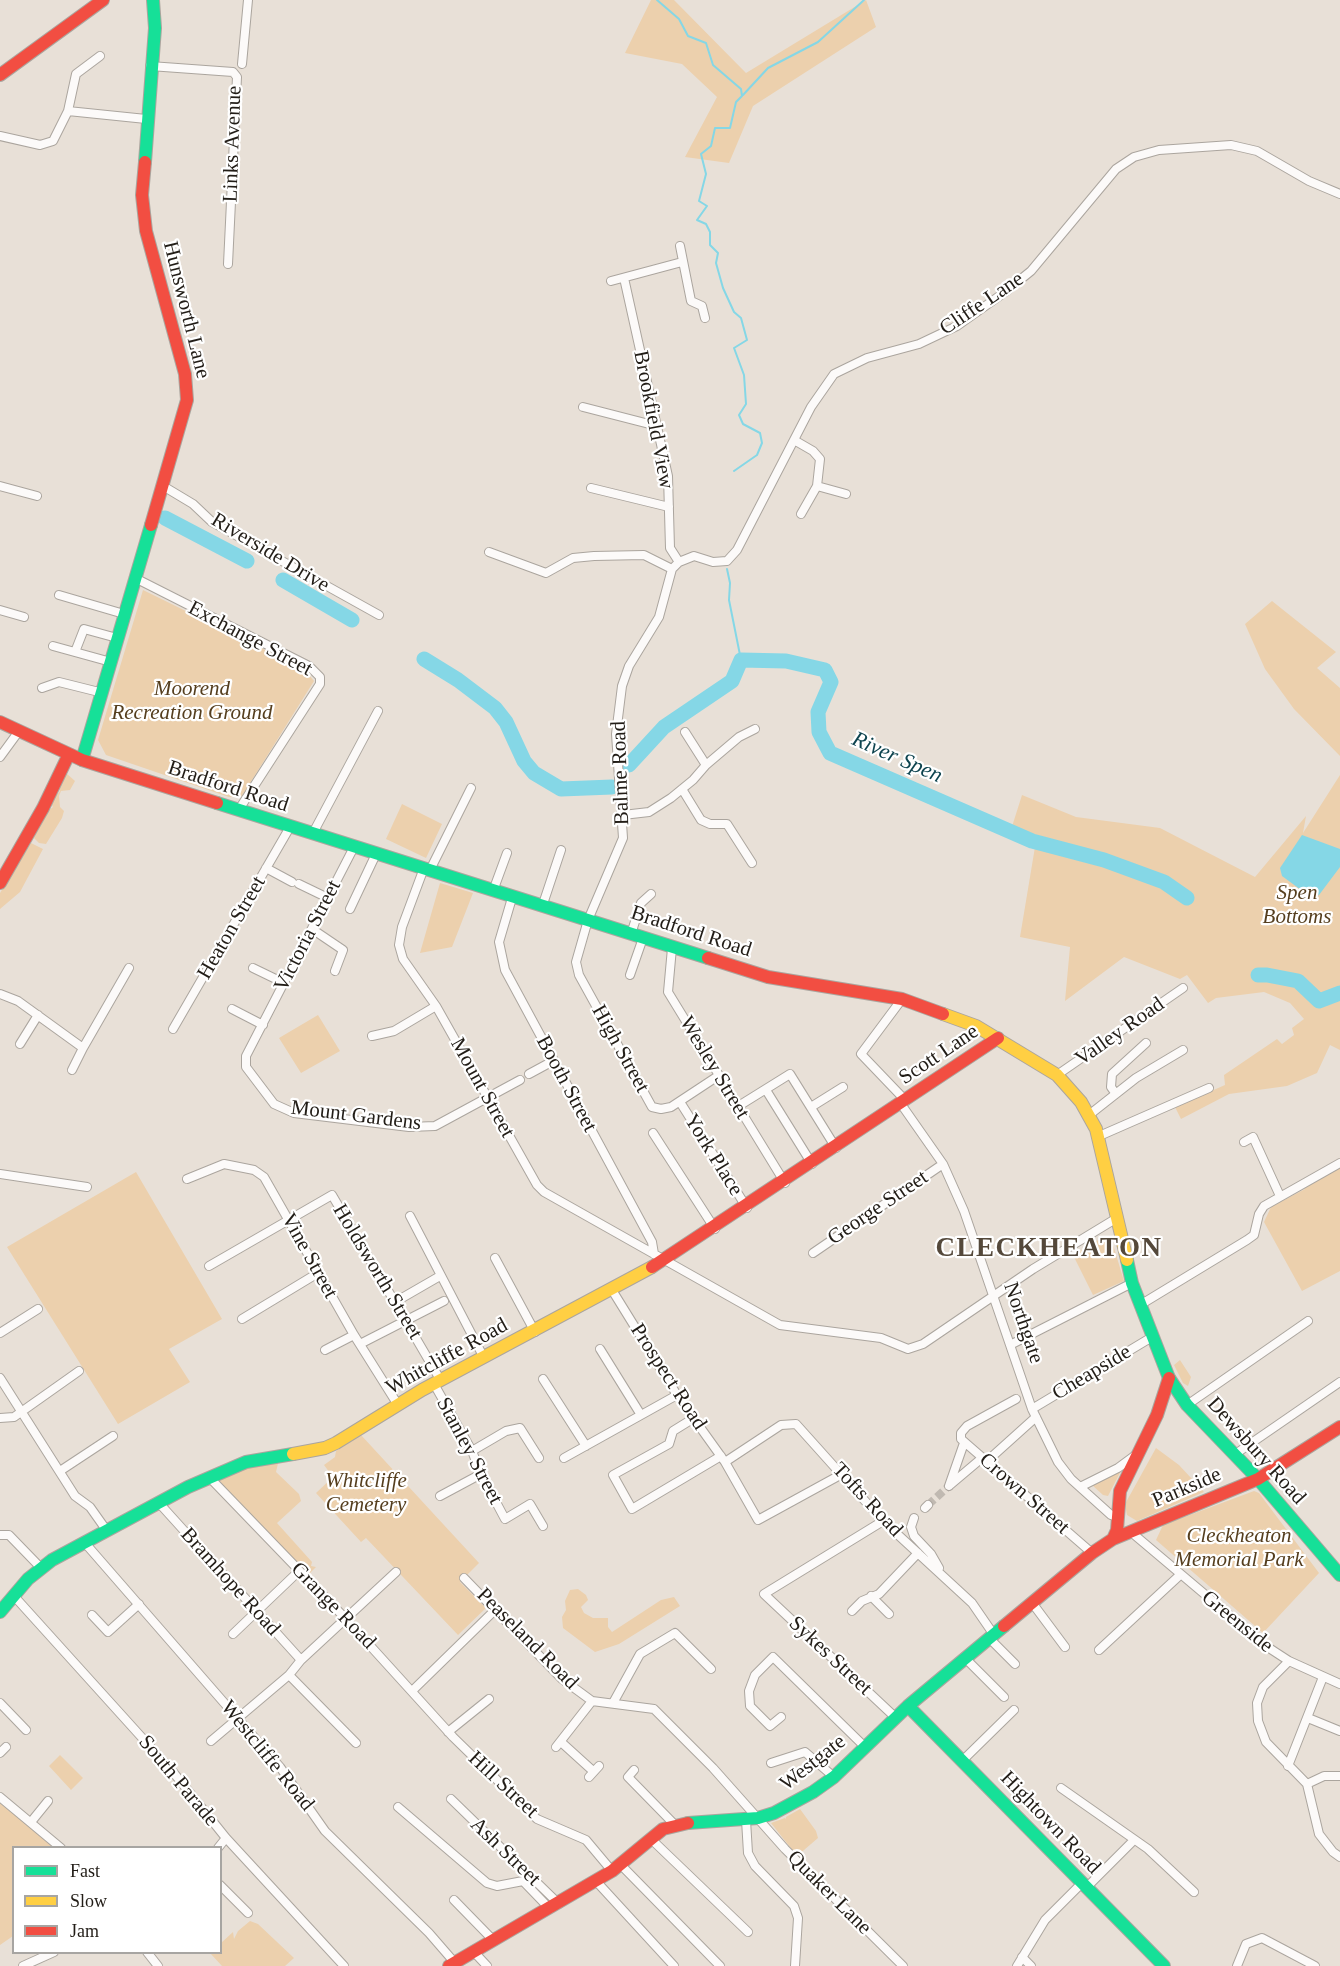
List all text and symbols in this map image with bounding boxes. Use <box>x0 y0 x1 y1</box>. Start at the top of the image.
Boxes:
street label: Links Avenue <box>218 85 248 203</box>
street label: Hunsworth Lane <box>157 239 215 381</box>
street label: Cliffe Lane <box>935 267 1029 341</box>
street label: Brookfield View <box>627 349 679 491</box>
street label: Riverside Drive <box>206 508 334 598</box>
street label: Exchange Street <box>184 596 316 682</box>
park label: Moorend Recreation Ground <box>111 676 273 726</box>
street label: Balme Road <box>607 720 635 826</box>
water label: River Spen <box>848 726 946 790</box>
street label: Bradford Road <box>164 756 292 818</box>
street label: Heaton Street <box>192 872 272 984</box>
street label: Victoria Street <box>269 876 347 996</box>
park label: Spen Bottoms <box>1263 880 1331 930</box>
street label: Bradford Road <box>627 901 755 963</box>
street label: Valley Road <box>1070 992 1170 1072</box>
street label: High Street <box>586 1001 654 1097</box>
street label: Wesley Street <box>673 1012 755 1124</box>
street label: Scott Lane <box>894 1019 984 1091</box>
street label: Booth Street <box>530 1031 602 1137</box>
street label: Mount Street <box>444 1034 520 1142</box>
street label: Mount Gardens <box>289 1095 423 1137</box>
street label: York Place <box>678 1109 748 1201</box>
street label: George Street <box>823 1165 933 1251</box>
street label: Holdsworth Street <box>327 1200 427 1344</box>
street label: Vine Street <box>275 1209 343 1303</box>
district label: CLECKHEATON <box>935 1233 1163 1265</box>
street label: Northgate <box>997 1279 1049 1367</box>
street label: Whitcliffe Road <box>382 1313 512 1401</box>
street label: Prospect Road <box>624 1319 712 1435</box>
street label: Cheapside <box>1048 1340 1136 1406</box>
street label: Dewsbury Road <box>1201 1392 1311 1510</box>
street label: Stanley Street <box>430 1393 508 1509</box>
street label: Crown Street <box>974 1448 1074 1540</box>
street label: Tofts Road <box>826 1458 908 1542</box>
street label: Parkside <box>1149 1462 1225 1514</box>
park label: Whitcliffe Cemetery <box>325 1468 407 1518</box>
street label: Bramhope Road <box>175 1523 285 1641</box>
park label: Cleckheaton Memorial Park <box>1175 1523 1303 1573</box>
street label: Grange Road <box>285 1557 381 1655</box>
street label: Peaseland Road <box>471 1583 583 1695</box>
street label: Greenside <box>1196 1585 1278 1659</box>
street label: Sykes Street <box>783 1611 877 1701</box>
street label: Westcliffe Road <box>215 1696 319 1816</box>
street label: South Parade <box>133 1730 223 1832</box>
street label: Westgate <box>775 1730 851 1796</box>
street label: Hill Street <box>463 1746 543 1824</box>
street label: Hightown Road <box>995 1766 1105 1880</box>
street label: Ash Street <box>465 1812 545 1892</box>
legend <box>12 1846 222 1954</box>
street label: Quaker Lane <box>782 1846 876 1940</box>
text: Fast <box>70 1861 100 1881</box>
text: Slow <box>70 1891 107 1911</box>
text: Jam <box>70 1921 99 1941</box>

